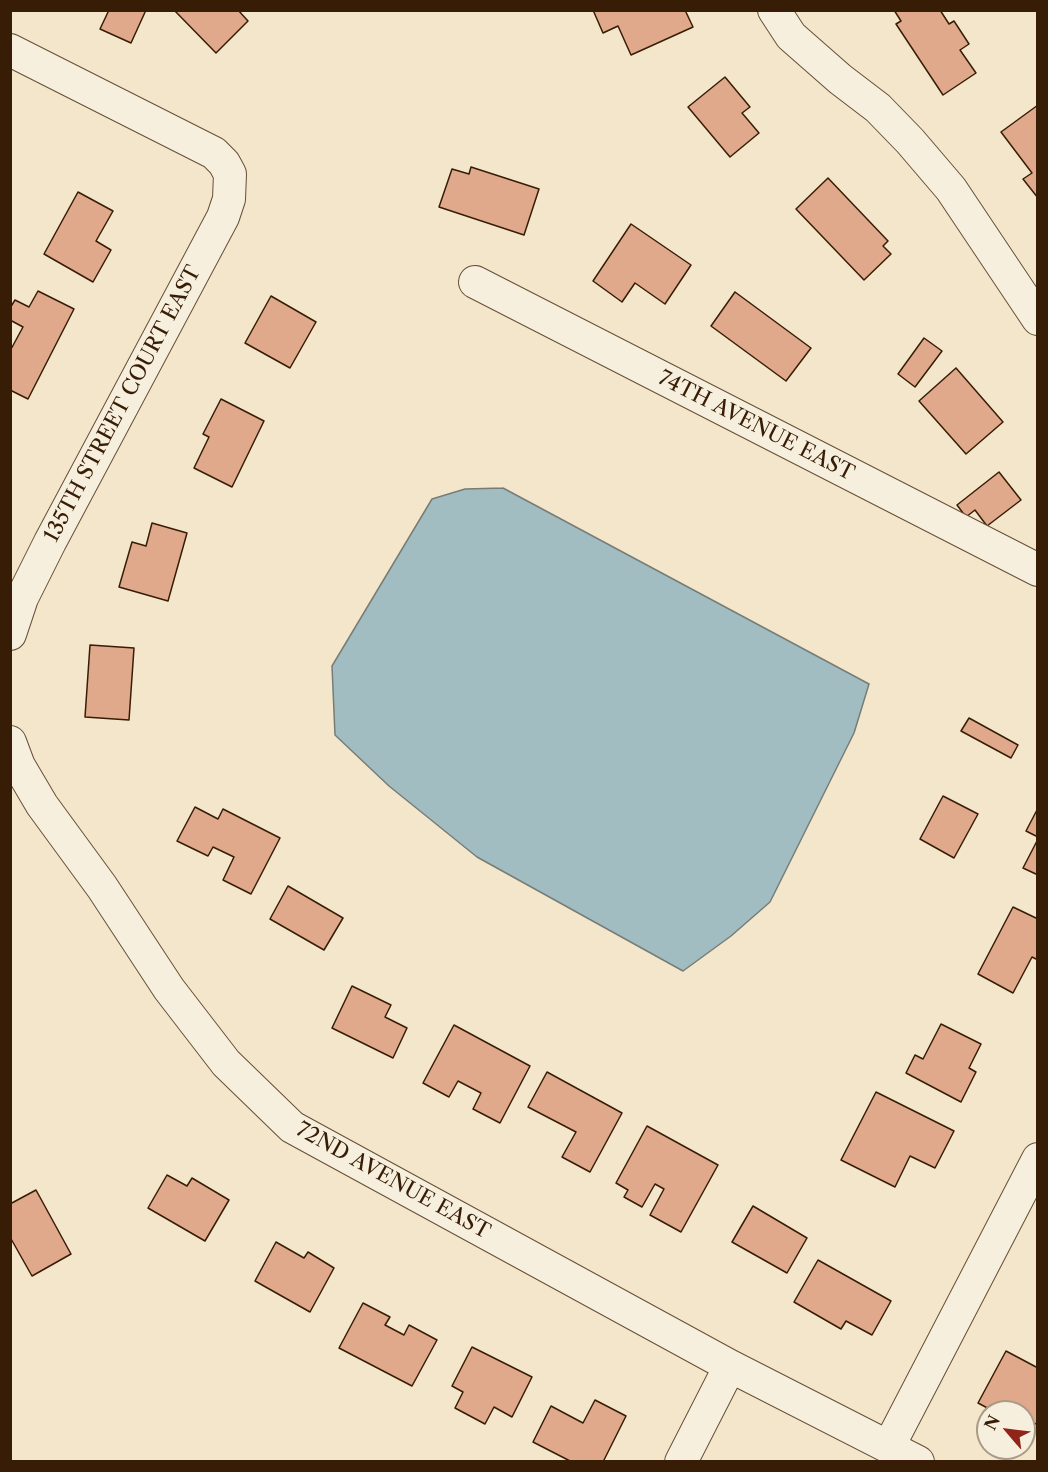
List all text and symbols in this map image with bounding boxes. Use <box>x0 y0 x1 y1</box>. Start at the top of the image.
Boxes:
street label: 135TH STREET COURT EAST <box>39 262 207 546</box>
street label: 74TH AVENUE EAST <box>654 366 858 486</box>
street label: 72ND AVENUE EAST <box>292 1117 494 1245</box>
north arrow <box>976 1400 1036 1460</box>
text: N <box>980 1412 1004 1433</box>

